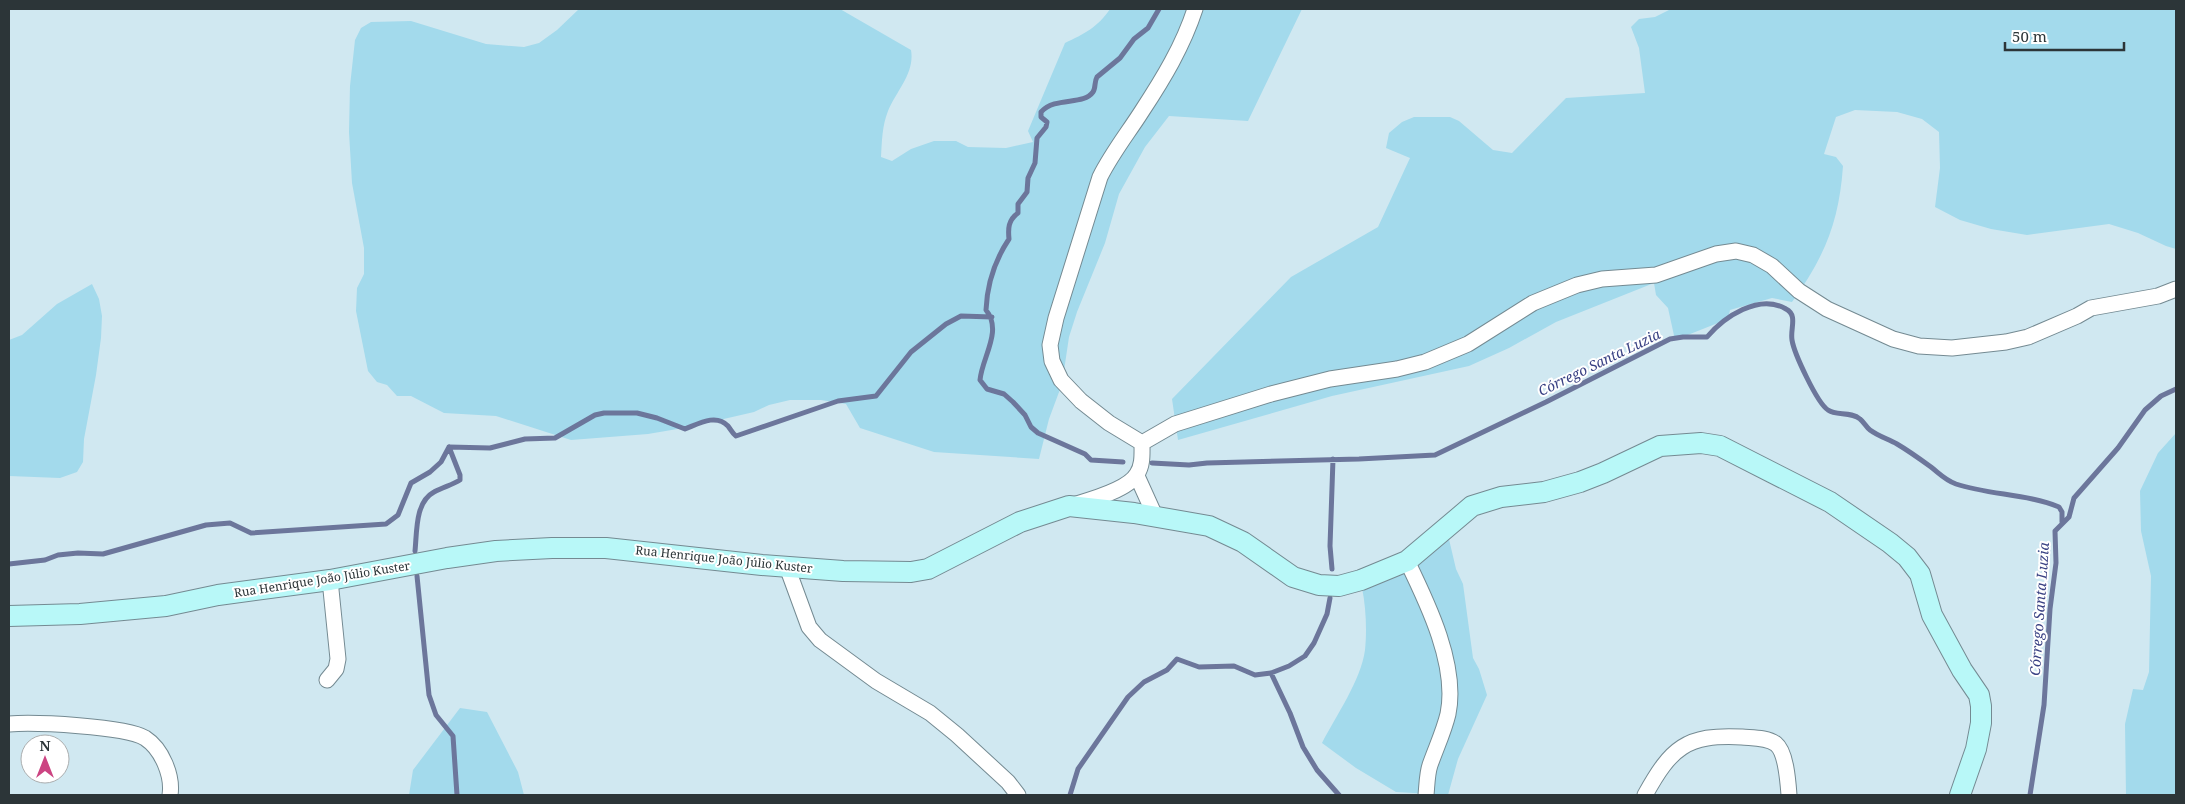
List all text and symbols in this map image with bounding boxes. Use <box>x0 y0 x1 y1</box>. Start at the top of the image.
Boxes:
scale bar <box>2005 20 2124 52</box>
text: 50 m <box>2012 26 2047 46</box>
water label: Córrego Santa Luzia <box>1535 324 1664 400</box>
street label: Rua Henrique João Júlio Kuster <box>635 541 814 577</box>
water label: Córrego Santa Luzia <box>2025 541 2053 676</box>
street label: Rua Henrique João Júlio Kuster <box>233 557 412 601</box>
north arrow <box>20 734 70 784</box>
text: N <box>39 736 51 755</box>

